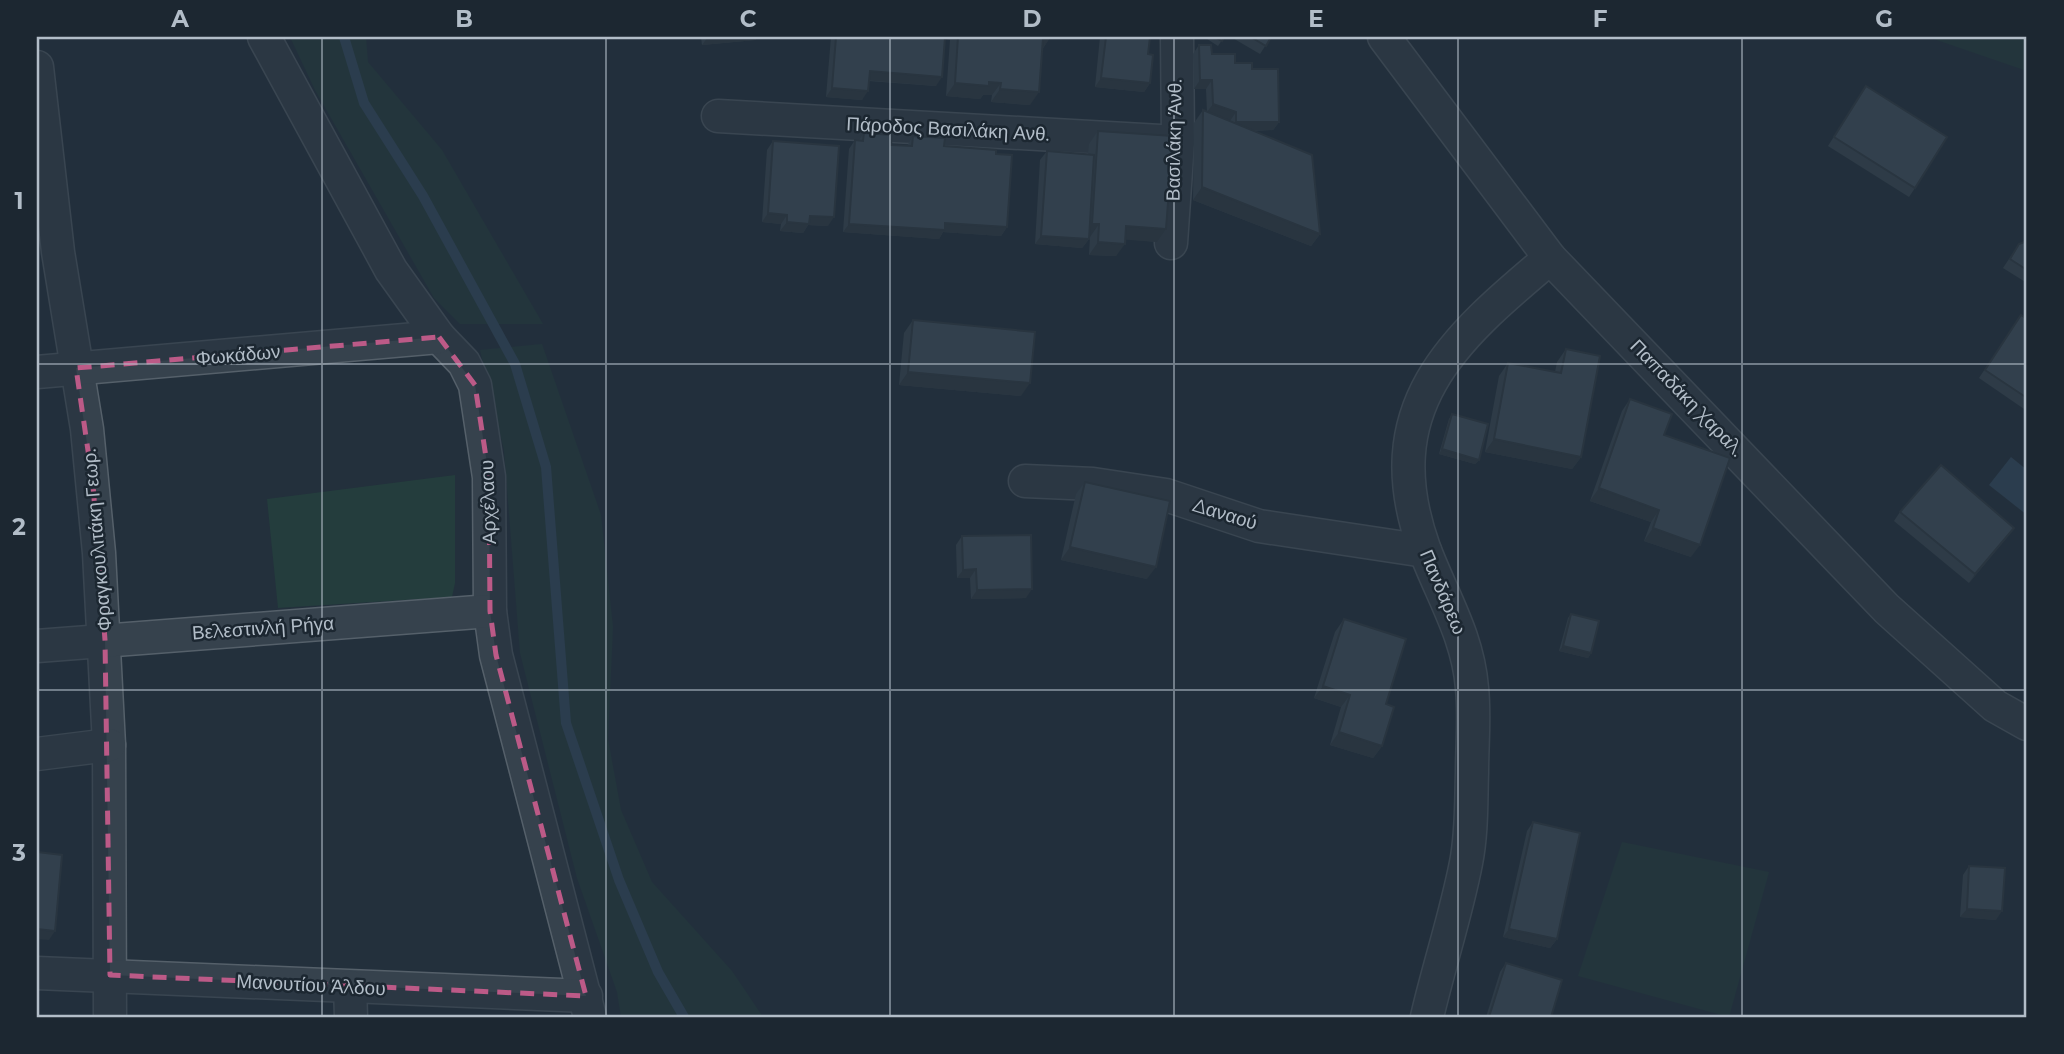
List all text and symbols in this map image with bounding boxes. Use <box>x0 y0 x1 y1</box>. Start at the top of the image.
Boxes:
text: A <box>170 5 189 33</box>
text: B <box>455 5 473 33</box>
text: C <box>740 5 757 33</box>
text: D <box>1023 5 1042 33</box>
text: E <box>1308 5 1324 33</box>
text: F <box>1593 5 1608 33</box>
text: G <box>1875 5 1893 33</box>
street label: Βασιλάκη Άνθ. <box>1161 79 1187 201</box>
street label: Πάροδος Βασιλάκη Ανθ. <box>846 112 1050 146</box>
text: 1 <box>14 187 24 215</box>
street label: Παπαδάκη Χαραλ. <box>1625 335 1749 461</box>
street label: Φωκάδων <box>195 340 281 370</box>
street label: Φραγκουλιτάκη Γεωρ. <box>78 448 116 632</box>
street label: Αρχέλαου <box>475 459 501 545</box>
street label: Δαναού <box>1190 493 1260 535</box>
text: 2 <box>12 513 26 541</box>
street label: Πανδάρεω <box>1415 546 1471 638</box>
street label: Βελεστινλή Ρήγα <box>191 612 335 644</box>
text: 3 <box>11 839 26 867</box>
street label: Μανουτίου Άλδου <box>236 970 386 1000</box>

